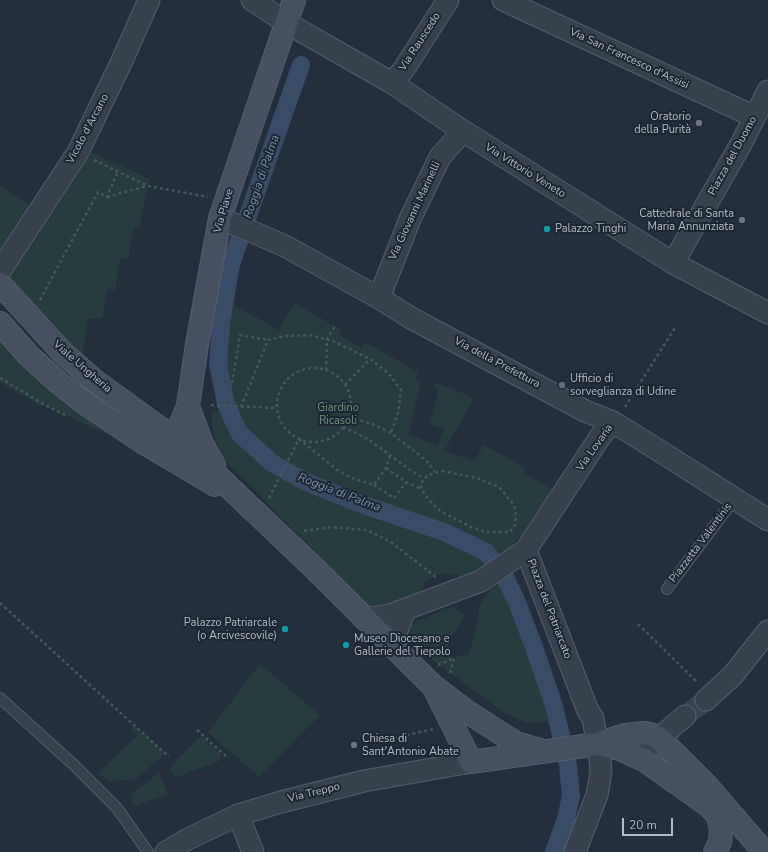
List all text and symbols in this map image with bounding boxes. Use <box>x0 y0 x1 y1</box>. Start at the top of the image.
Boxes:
street label: Via Rauscedo <box>396 10 444 74</box>
street label: Via San Francesco d'Assisi <box>567 26 691 92</box>
street label: Vicolo d'Arcano <box>64 92 112 166</box>
place label: Oratorio della Purità <box>634 110 691 136</box>
street label: Piazza del Duomo <box>706 114 760 198</box>
marker: Oratorio della Purità <box>694 118 704 128</box>
water label: Roggia di Palma <box>241 133 283 221</box>
street label: Via Vittorio Veneto <box>482 141 568 201</box>
street label: Via Giovanni Marinelli <box>386 159 444 263</box>
street label: Via Piave <box>211 187 237 235</box>
place label: Cattedrale di Santa Maria Annunziata <box>639 207 734 233</box>
marker: Cattedrale di Santa Maria Annunziata <box>737 215 747 225</box>
place label: Palazzo Tinghi <box>555 222 626 236</box>
marker: Palazzo Tinghi <box>542 224 552 234</box>
street label: Via della Prefettura <box>452 335 542 391</box>
street label: Viale Ungheria <box>50 338 114 396</box>
place label: Ufficio di sorveglianza di Udine <box>570 372 676 398</box>
marker: Ufficio di sorveglianza di Udine <box>557 380 567 390</box>
park label: Giardino Ricasoli <box>317 401 359 427</box>
street label: Via Lovaria <box>574 422 616 474</box>
water label: Roggia di Palma <box>296 471 382 515</box>
street label: Piazzetta Valentinis <box>667 501 735 585</box>
street label: Piazza del Patriarcato <box>524 557 574 661</box>
place label: Palazzo Patriarcale (o Arcivescovile) <box>184 616 277 642</box>
marker: Palazzo Patriarcale (o Arcivescovile) <box>280 624 290 634</box>
place label: Museo Diocesano e Gallerie del Tiepolo <box>354 632 451 658</box>
marker: Museo Diocesano e Gallerie del Tiepolo <box>341 640 351 650</box>
place label: Chiesa di Sant'Antonio Abate <box>362 732 459 758</box>
marker: Chiesa di Sant'Antonio Abate <box>349 740 359 750</box>
street label: Via Treppo <box>287 780 341 806</box>
scale bar <box>624 810 675 836</box>
text: 20 m <box>629 817 657 833</box>

